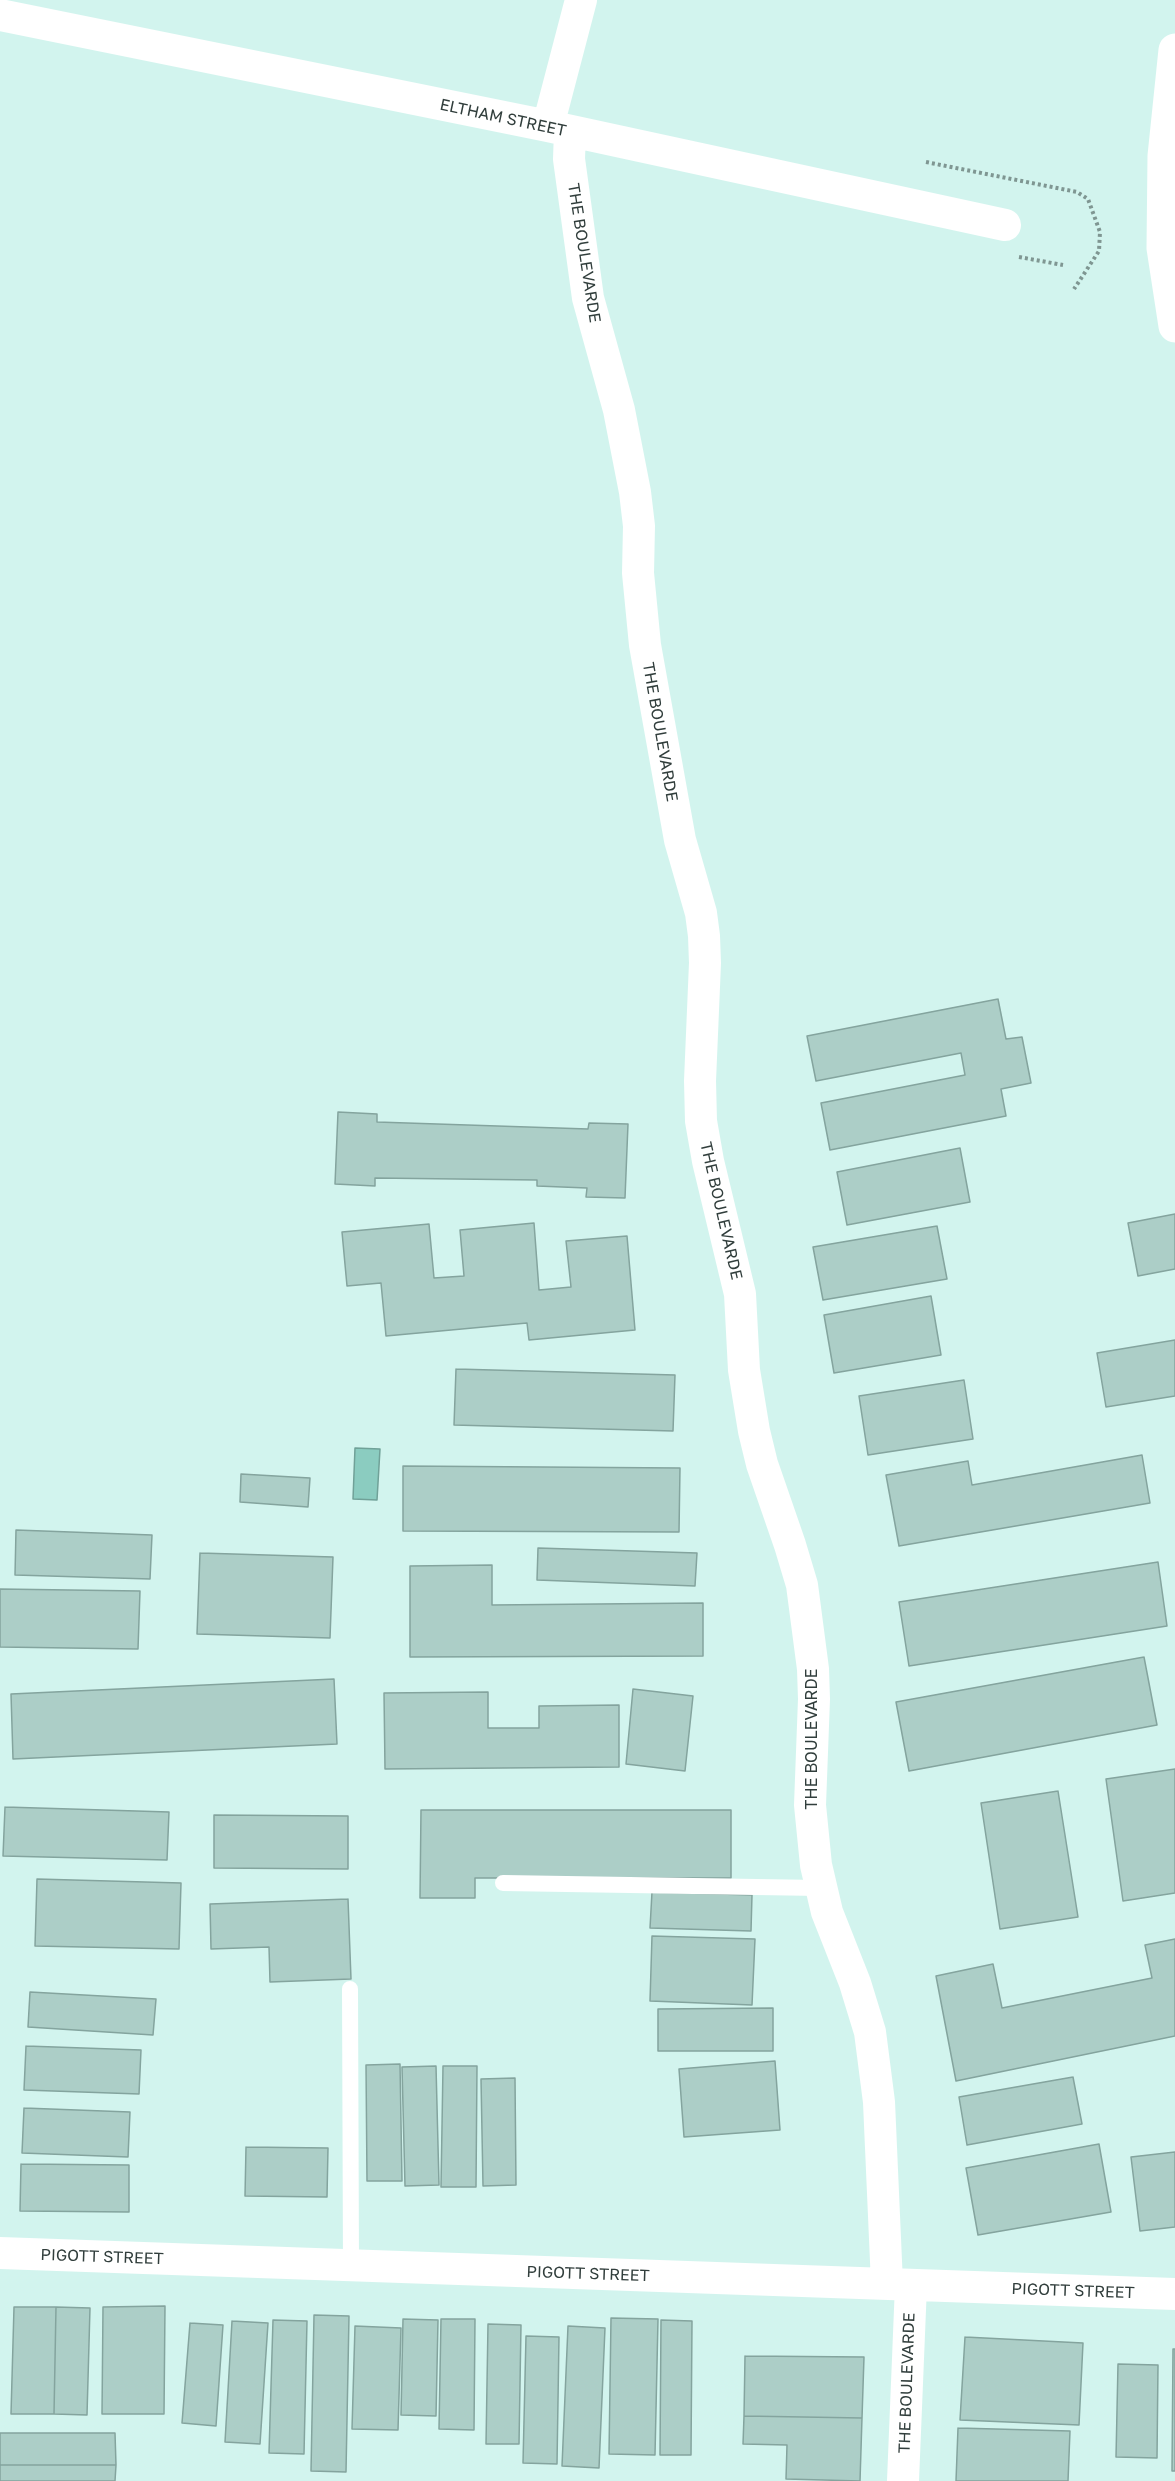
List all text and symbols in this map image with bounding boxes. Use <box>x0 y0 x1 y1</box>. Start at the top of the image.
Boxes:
street label: ELTHAM STREET <box>438 95 568 141</box>
street label: THE BOULEVARDE <box>563 182 605 324</box>
street label: THE BOULEVARDE <box>638 661 682 803</box>
street label: THE BOULEVARDE <box>696 1140 746 1282</box>
street label: THE BOULEVARDE <box>802 1669 822 1809</box>
street label: PIGOTT STREET <box>40 2245 164 2269</box>
street label: PIGOTT STREET <box>526 2262 650 2286</box>
street label: PIGOTT STREET <box>1011 2279 1135 2303</box>
street label: THE BOULEVARDE <box>895 2312 919 2454</box>

